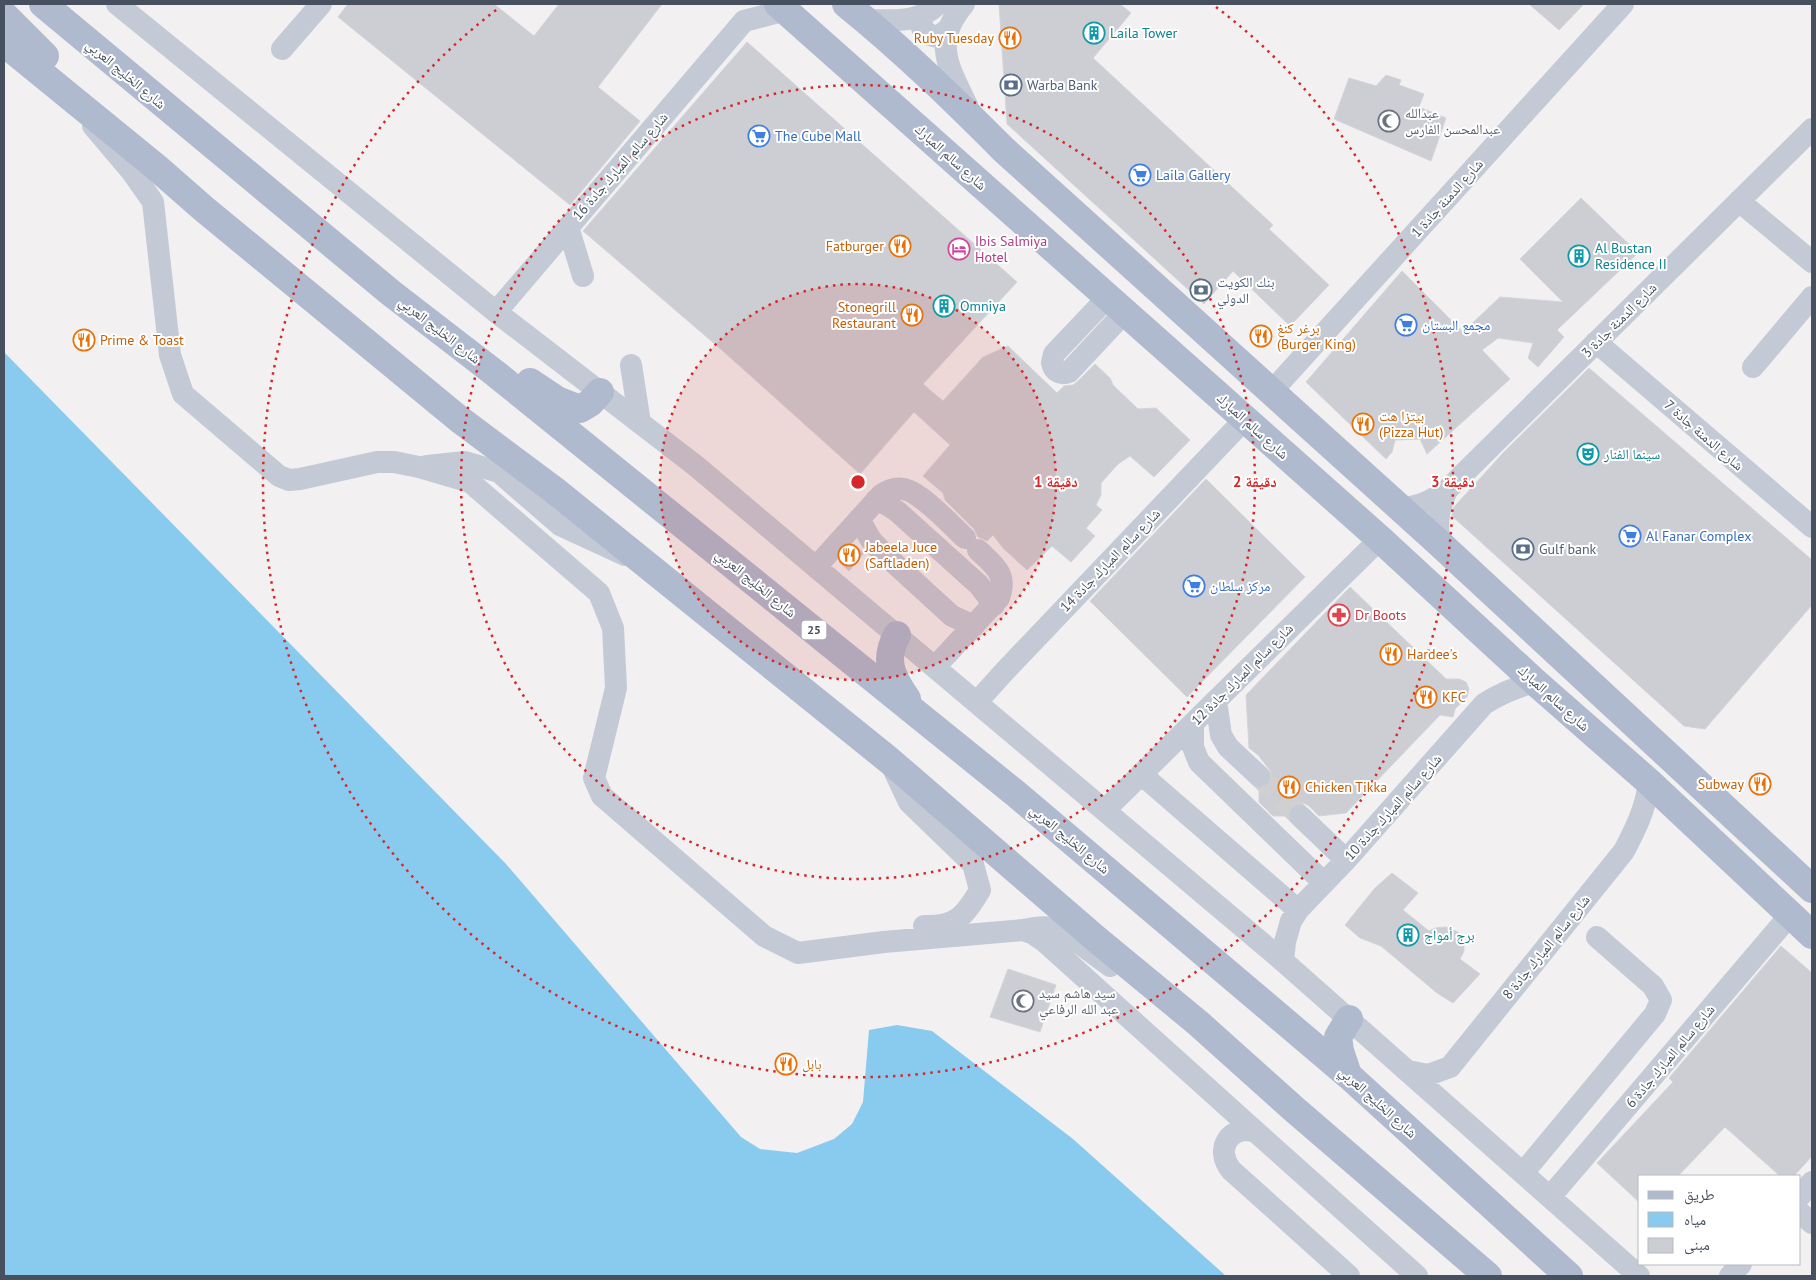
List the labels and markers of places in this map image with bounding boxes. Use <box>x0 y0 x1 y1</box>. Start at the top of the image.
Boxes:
building icon: Laila Tower <box>1082 21 1106 45</box>
place label: Laila Tower <box>1110 24 1178 42</box>
restaurant icon: Ruby Tuesday <box>998 26 1022 50</box>
place label: Ruby Tuesday <box>914 29 994 47</box>
bank icon: Warba Bank <box>999 73 1023 97</box>
place label: Warba Bank <box>1027 76 1098 94</box>
place label: عبدالله عبدالمحسن الفارس <box>1405 104 1500 138</box>
mosque icon: عبدالله عبدالمحسن الفارس <box>1377 109 1401 133</box>
supermarket icon: The Cube Mall <box>747 124 771 148</box>
place label: The Cube Mall <box>775 127 861 145</box>
supermarket icon: Laila Gallery <box>1128 163 1152 187</box>
place label: Laila Gallery <box>1156 166 1231 184</box>
place label: Ibis Salmiya Hotel <box>975 232 1047 266</box>
restaurant icon: Fatburger <box>888 234 912 258</box>
place label: Fatburger <box>826 237 884 255</box>
hotel icon: Ibis Salmiya Hotel <box>947 237 971 261</box>
place label: Al Bustan Residence II <box>1595 239 1667 273</box>
building icon: Al Bustan Residence II <box>1567 244 1591 268</box>
place label: بنك الكويت الدولي <box>1217 273 1275 310</box>
bank icon: بنك الكويت الدولي <box>1189 278 1213 302</box>
building icon: Omniya <box>932 294 956 318</box>
place label: Omniya <box>960 297 1006 315</box>
place label: Stonegrill Restaurant <box>832 298 896 332</box>
restaurant icon: Stonegrill Restaurant <box>900 303 924 327</box>
supermarket icon: مجمع البستان <box>1394 313 1418 337</box>
place label: مجمع البستان <box>1422 316 1490 335</box>
place label: برغر كنغ (Burger King) <box>1277 319 1356 353</box>
restaurant icon: برغر كنغ (Burger King) <box>1249 324 1273 348</box>
restaurant icon: Prime & Toast <box>72 328 96 352</box>
place label: Prime & Toast <box>100 331 184 349</box>
place label: بيتزا هت (Pizza Hut) <box>1379 407 1443 441</box>
restaurant icon: بيتزا هت (Pizza Hut) <box>1351 412 1375 436</box>
theatre icon: سينما الفنار <box>1576 442 1600 466</box>
place label: سينما الفنار <box>1603 445 1660 463</box>
centre of rings <box>849 473 867 491</box>
supermarket icon: Al Fanar Complex <box>1618 524 1642 548</box>
place label: Al Fanar Complex <box>1646 527 1751 545</box>
bank icon: Gulf bank <box>1511 537 1535 561</box>
place label: Jabeela Juce (Saftladen) <box>864 538 937 572</box>
place label: Gulf bank <box>1539 540 1597 558</box>
restaurant icon: Jabeela Juce (Saftladen) <box>837 543 861 567</box>
supermarket icon: مركز سلطان <box>1182 574 1206 598</box>
place label: مركز سلطان <box>1210 577 1270 595</box>
pharmacy icon: Dr Boots <box>1327 603 1351 627</box>
place label: Dr Boots <box>1355 606 1407 624</box>
restaurant icon: Hardee's <box>1379 642 1403 666</box>
place label: Hardee's <box>1407 645 1458 663</box>
restaurant icon: KFC <box>1414 685 1438 709</box>
place label: KFC <box>1442 688 1466 706</box>
restaurant icon: Subway <box>1748 772 1772 796</box>
restaurant icon: Chicken Tikka <box>1277 775 1301 799</box>
place label: Subway <box>1698 775 1744 793</box>
place label: Chicken Tikka <box>1305 778 1387 796</box>
building icon: برج أمواج <box>1396 923 1420 947</box>
place label: برج أمواج <box>1424 926 1475 945</box>
place label: سيد هاشم سيد عبد الله الرفاعي <box>1039 984 1118 1021</box>
mosque icon: سيد هاشم سيد عبد الله الرفاعي <box>1011 989 1035 1013</box>
restaurant icon: بابل <box>774 1052 798 1076</box>
place label: بابل <box>802 1055 822 1073</box>

